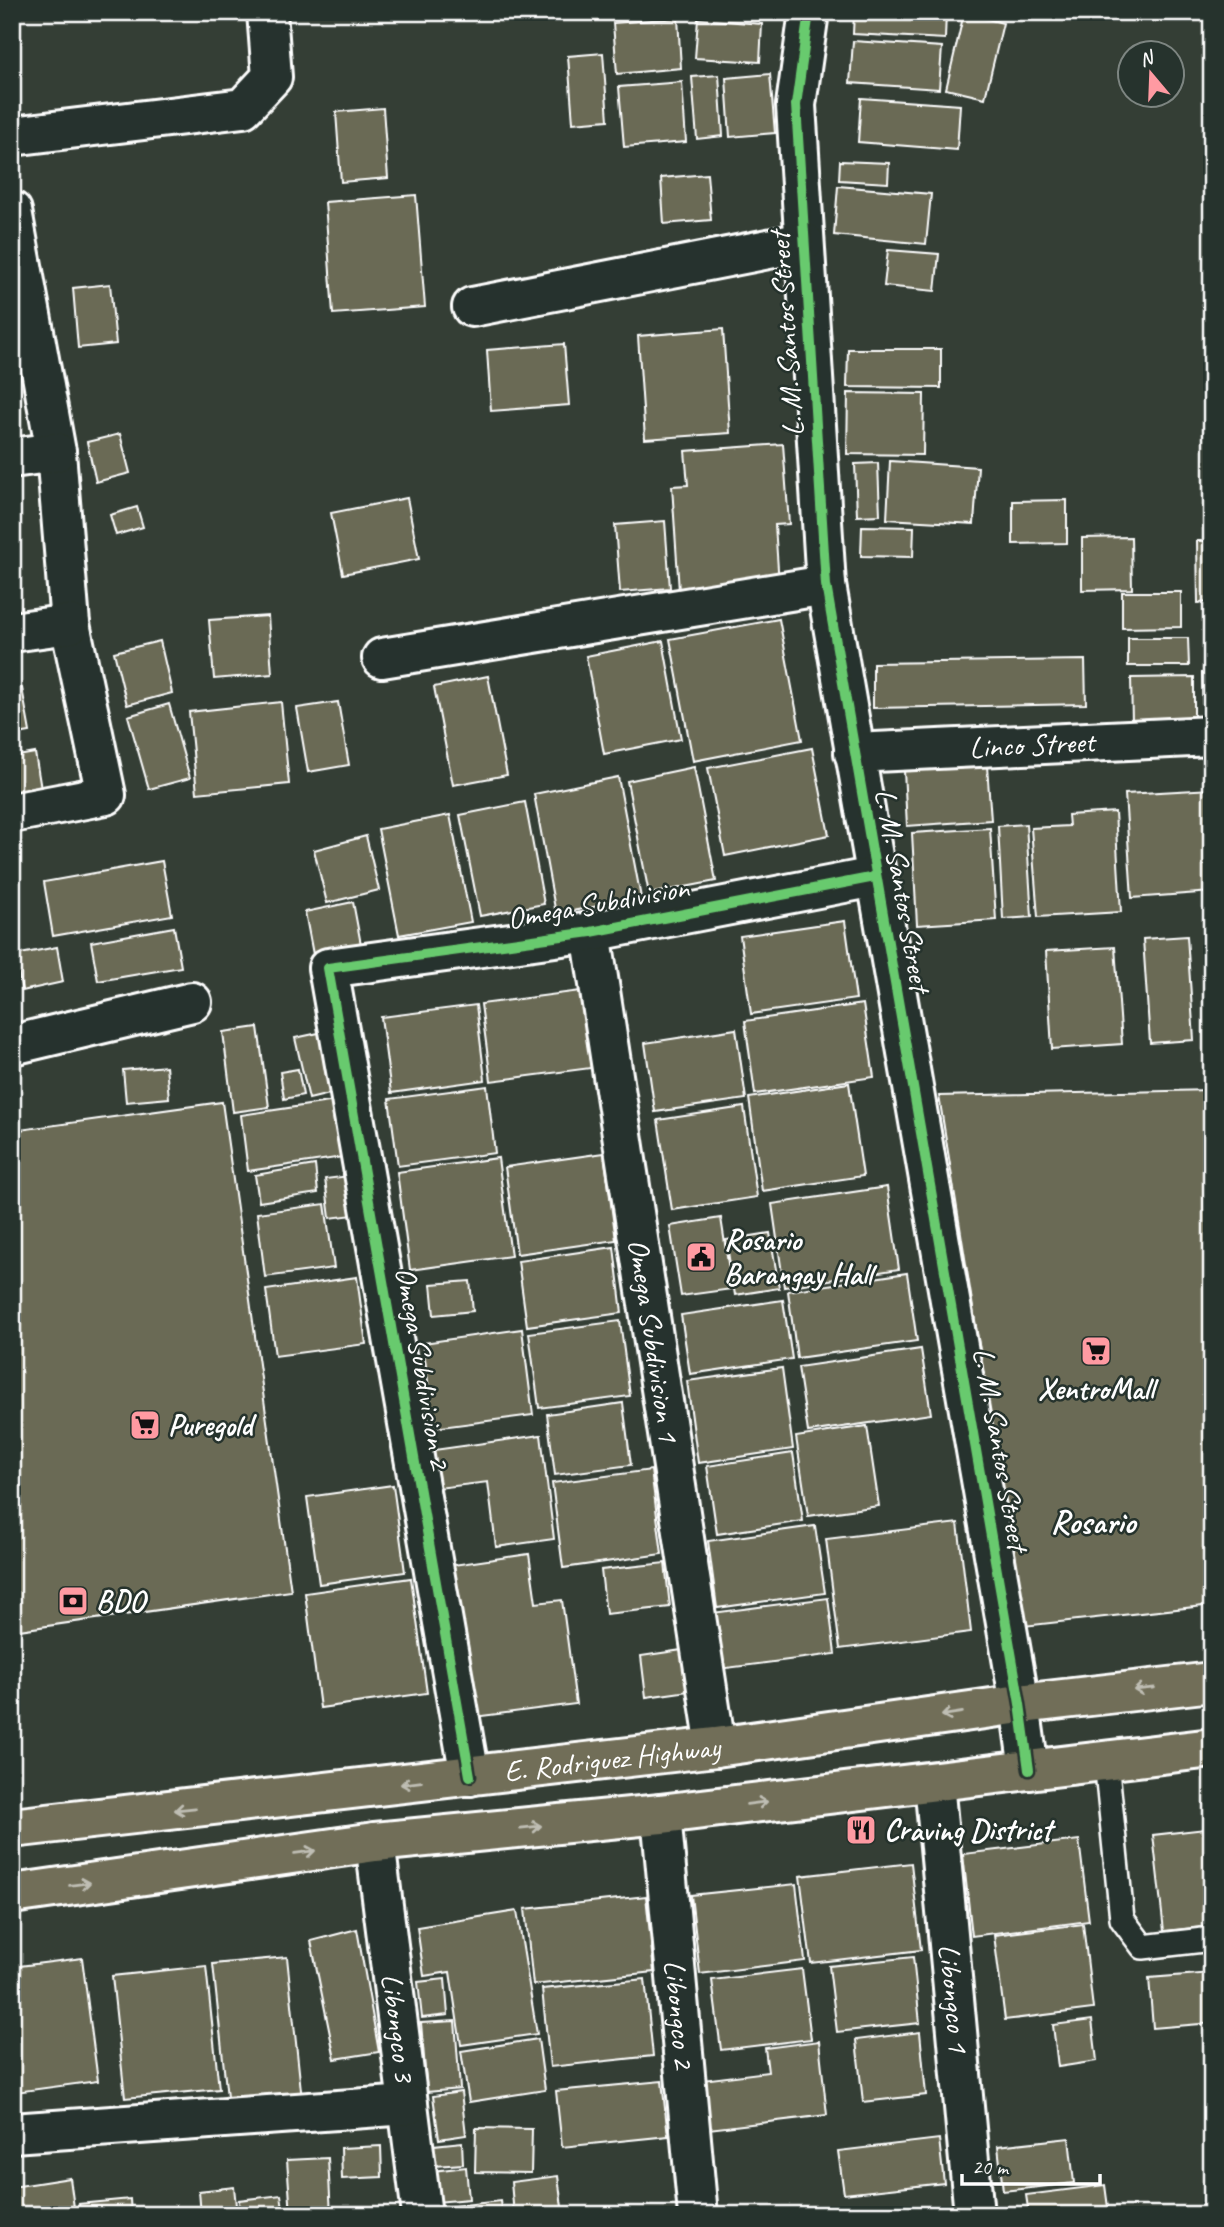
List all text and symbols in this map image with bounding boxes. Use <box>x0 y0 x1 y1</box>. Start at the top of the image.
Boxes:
north arrow <box>1116 38 1186 108</box>
text: N <box>1136 45 1158 72</box>
street label: L. M. Santos Street <box>760 226 812 438</box>
street label: Linco Street <box>968 722 1098 767</box>
street label: L. M. Santos Street <box>866 786 940 998</box>
street label: Omega Subdivision <box>504 868 693 938</box>
place label: Rosario Barangay Hall <box>724 1221 878 1293</box>
street label: Omega Subdivision 1 <box>619 1236 688 1446</box>
public building icon: Rosario Barangay Hall <box>684 1240 718 1274</box>
street label: Omega Subdivision 2 <box>387 1264 460 1474</box>
supermarket icon: XentroMall <box>1079 1334 1113 1368</box>
street label: L. M. Santos Street <box>964 1345 1038 1557</box>
place label: XentroMall <box>1038 1370 1160 1408</box>
place label: Puregold <box>168 1406 257 1444</box>
supermarket icon: Puregold <box>128 1408 162 1442</box>
district label: Rosario <box>1051 1501 1138 1543</box>
place label: BDO <box>96 1582 148 1620</box>
bank icon: BDO <box>56 1584 90 1618</box>
one-way arrow <box>1133 1683 1156 1696</box>
one-way arrow <box>941 1708 964 1721</box>
street label: E. Rodriguez Highway <box>502 1727 724 1790</box>
one-way arrow <box>400 1776 422 1789</box>
one-way arrow <box>745 1796 768 1809</box>
one-way arrow <box>174 1802 196 1815</box>
place label: Craving District <box>884 1811 1057 1849</box>
restaurant icon: Craving District <box>844 1813 878 1847</box>
one-way arrow <box>519 1820 542 1833</box>
one-way arrow <box>293 1845 316 1858</box>
one-way arrow <box>68 1877 91 1890</box>
street label: Libongco 1 <box>930 1942 978 2055</box>
street label: Libongco 2 <box>656 1958 704 2072</box>
street label: Libongco 3 <box>373 1971 424 2086</box>
scale bar <box>962 2143 1100 2187</box>
text: 20 m <box>972 2154 1010 2180</box>

